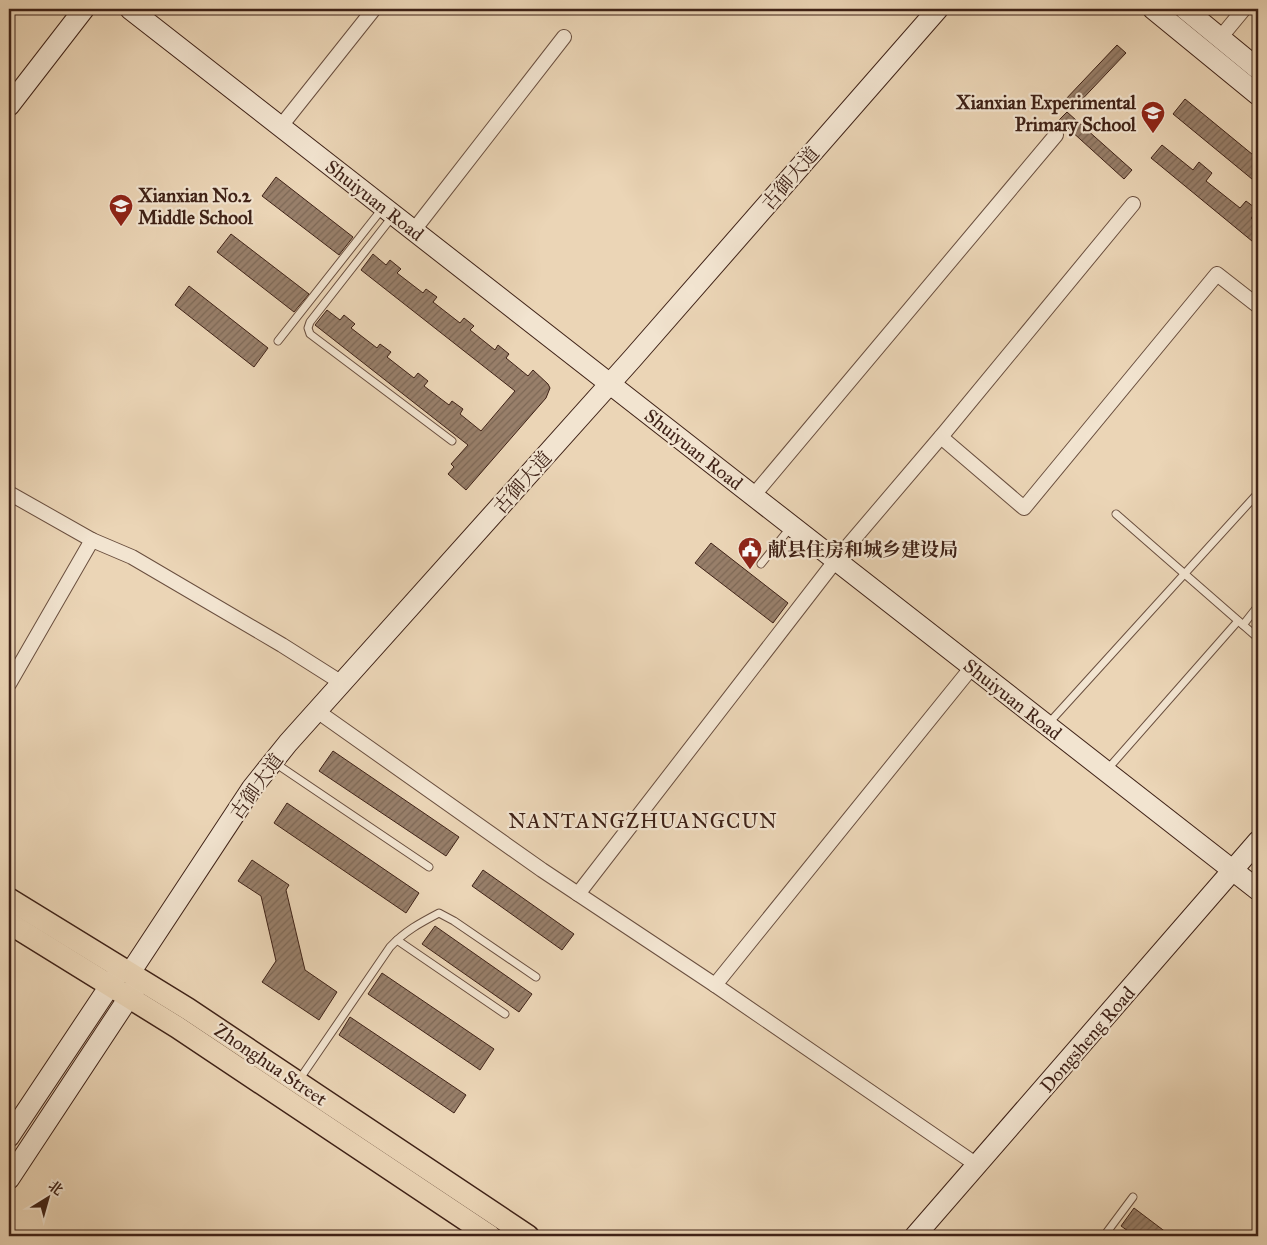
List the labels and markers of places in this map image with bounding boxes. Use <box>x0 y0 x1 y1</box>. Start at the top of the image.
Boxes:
place label: Xianxian Experimental Primary School <box>955 91 1137 137</box>
school or university icon: Xianxian Experimental Primary School <box>1140 100 1166 134</box>
place label: Xianxian No.2 Middle School <box>137 184 254 229</box>
school or university icon: Xianxian No.2 Middle School <box>108 193 134 227</box>
public building icon: 献县住房和城乡建设局 <box>737 536 763 570</box>
place label: 献县住房和城乡建设局 <box>768 538 958 561</box>

